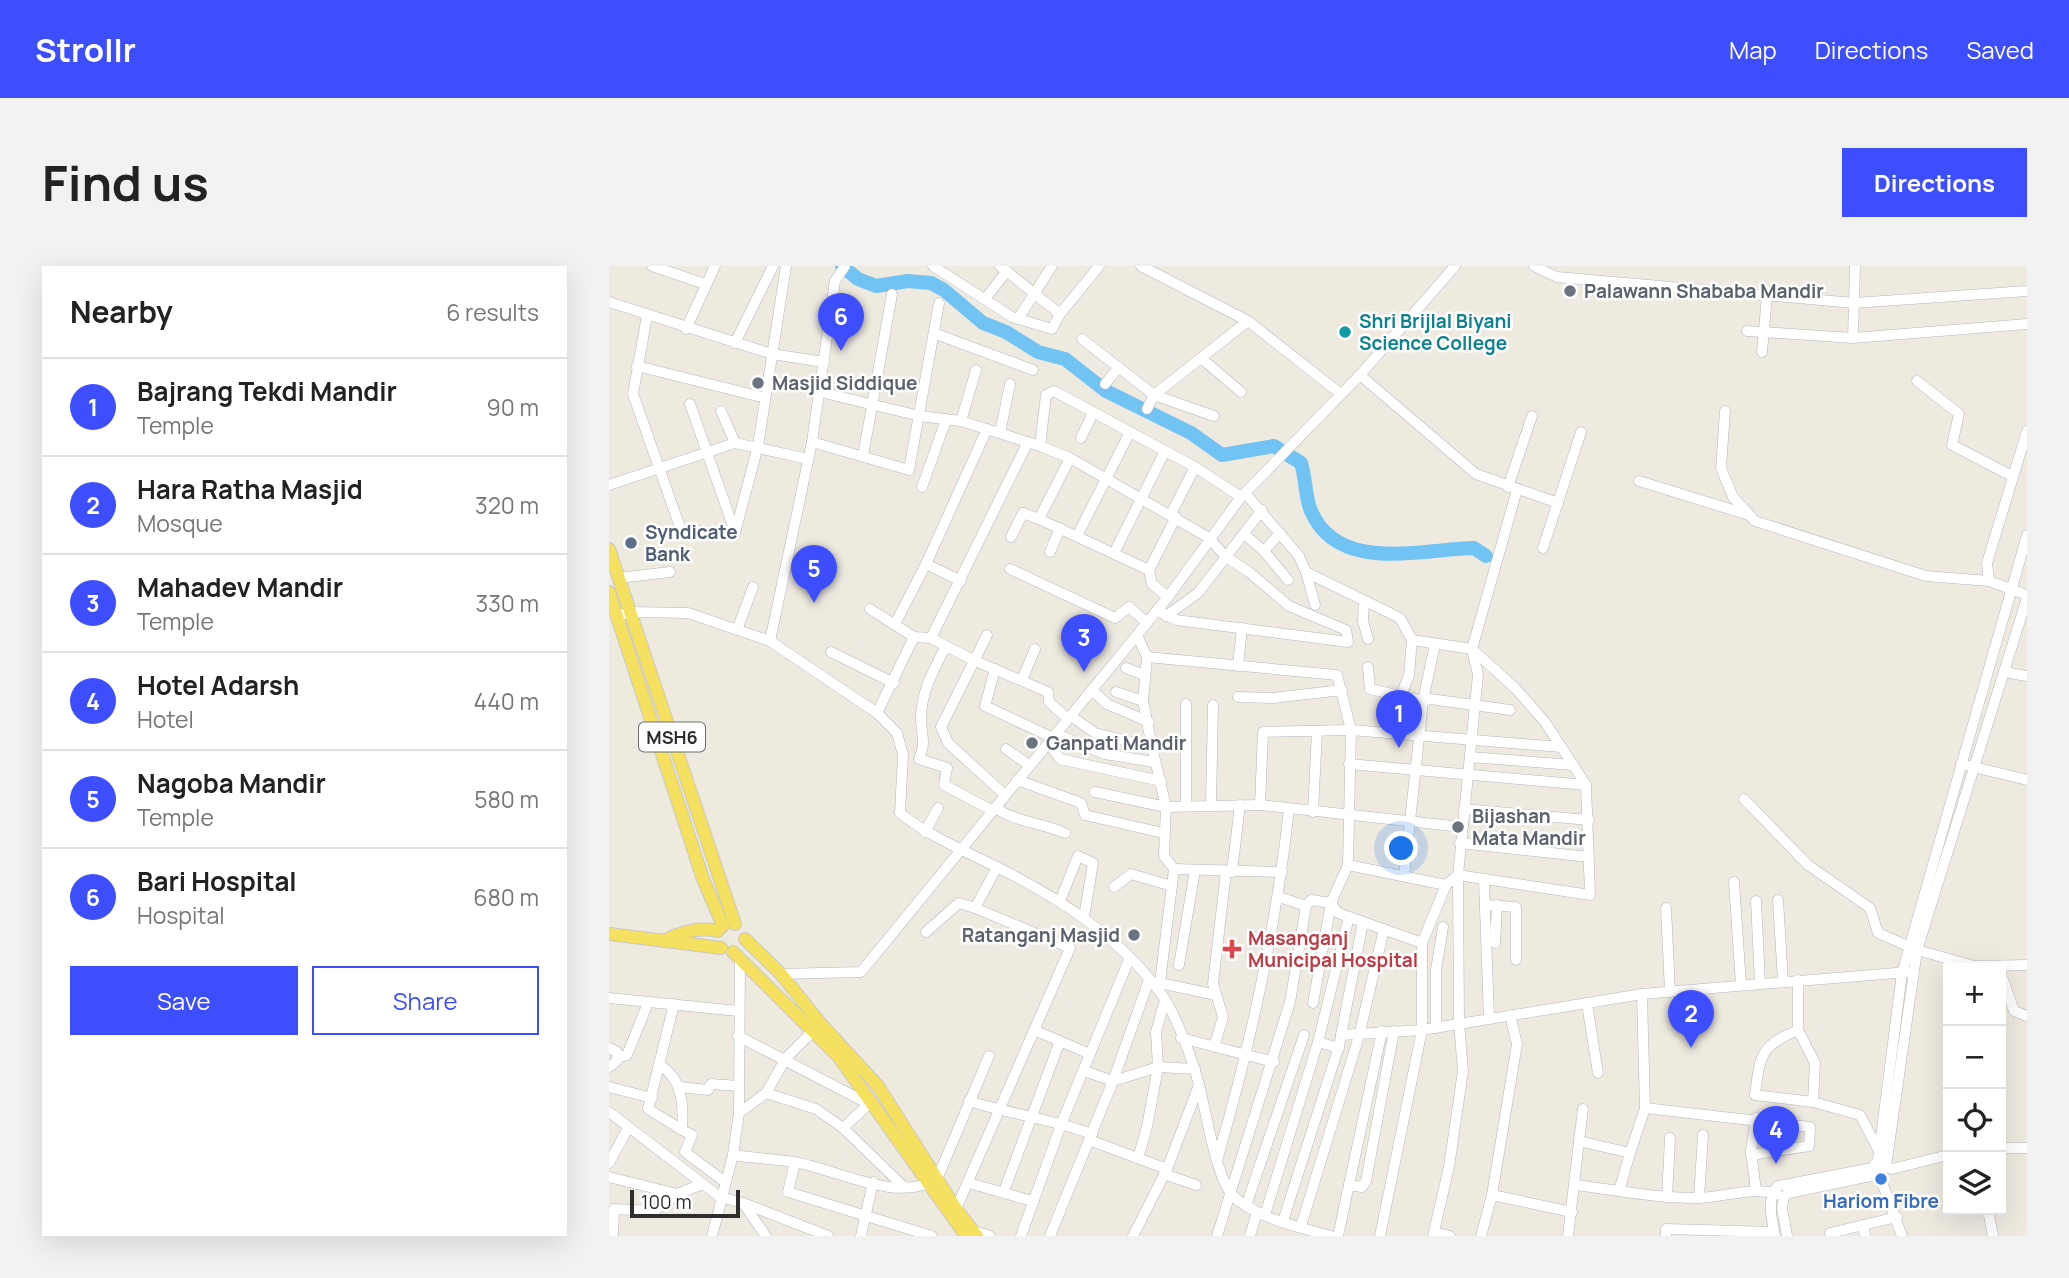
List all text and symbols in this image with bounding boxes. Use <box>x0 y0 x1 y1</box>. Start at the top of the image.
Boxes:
text: Strollr <box>35 27 136 72</box>
text: Map <box>1729 33 1777 66</box>
text: Directions <box>1815 33 1928 66</box>
text: Saved <box>1966 33 2034 66</box>
button: Directions <box>1842 148 2027 217</box>
text: Find us <box>42 149 209 216</box>
place label: Palawann Shababa Mandir <box>1584 278 1824 304</box>
marker: Palawann Shababa Mandir <box>1562 283 1578 299</box>
text: Nearby <box>70 291 173 332</box>
pin: 6 <box>818 293 864 351</box>
text: 6 results <box>446 296 539 328</box>
place label: Shri Brijlal Biyani Science College <box>1359 308 1512 356</box>
marker: Shri Brijlal Biyani Science College <box>1337 324 1353 340</box>
place label: Masjid Siddique <box>772 370 917 396</box>
text: Bajrang Tekdi Mandir <box>137 373 397 409</box>
marker: Masjid Siddique <box>750 375 766 391</box>
text: 1 <box>88 391 98 423</box>
text: 90 m <box>487 391 539 423</box>
text: Temple <box>137 409 214 441</box>
text: Hara Ratha Masjid <box>137 471 363 507</box>
text: 2 <box>86 489 100 521</box>
text: 320 m <box>475 489 539 521</box>
text: Mosque <box>137 507 223 539</box>
place label: Syndicate Bank <box>645 519 738 567</box>
marker: Syndicate Bank <box>623 535 639 551</box>
pin: 5 <box>791 545 837 603</box>
text: Mahadev Mandir <box>137 569 343 605</box>
text: 3 <box>86 587 100 619</box>
text: 330 m <box>475 587 539 619</box>
text: Temple <box>137 605 214 637</box>
pin: 3 <box>1061 614 1107 672</box>
text: Hotel Adarsh <box>137 667 299 703</box>
text: 4 <box>86 685 100 717</box>
text: 440 m <box>474 685 539 717</box>
pin: 1 <box>1376 690 1422 748</box>
text: Hotel <box>137 703 194 735</box>
road number: MSH6 <box>639 723 705 752</box>
place label: Ganpati Mandir <box>1046 730 1187 756</box>
marker: Ganpati Mandir <box>1024 735 1040 751</box>
text: Nagoba Mandir <box>137 765 326 801</box>
text: 5 <box>86 783 100 815</box>
text: 580 m <box>474 783 539 815</box>
text: Temple <box>137 801 214 833</box>
place label: Bijashan Mata Mandir <box>1472 803 1586 851</box>
marker: Bijashan Mata Mandir <box>1450 819 1466 835</box>
your location <box>1384 831 1418 865</box>
text: Bari Hospital <box>137 863 297 899</box>
text: 6 <box>86 881 100 913</box>
text: 680 m <box>473 881 539 913</box>
text: Hospital <box>137 899 225 931</box>
place label: Ratanganj Masjid <box>962 922 1120 948</box>
place label: Masanganj Municipal Hospital <box>1248 925 1418 973</box>
marker: Ratanganj Masjid <box>1126 927 1142 943</box>
marker: Masanganj Municipal Hospital <box>1222 939 1242 959</box>
map controls <box>1943 963 2006 1215</box>
button: + <box>1943 963 2006 1026</box>
button: Save <box>70 966 298 1035</box>
button: Share <box>312 966 539 1035</box>
pin: 2 <box>1668 990 1714 1048</box>
button: − <box>1943 1026 2006 1089</box>
button: locate <box>1943 1089 2006 1152</box>
pin: 4 <box>1753 1106 1799 1164</box>
button: layers <box>1943 1152 2006 1215</box>
marker: Hariom Fibre <box>1873 1171 1889 1187</box>
scale bar <box>630 1187 740 1219</box>
place label: Hariom Fibre <box>1823 1188 1939 1214</box>
text: 100 m <box>641 1189 692 1215</box>

